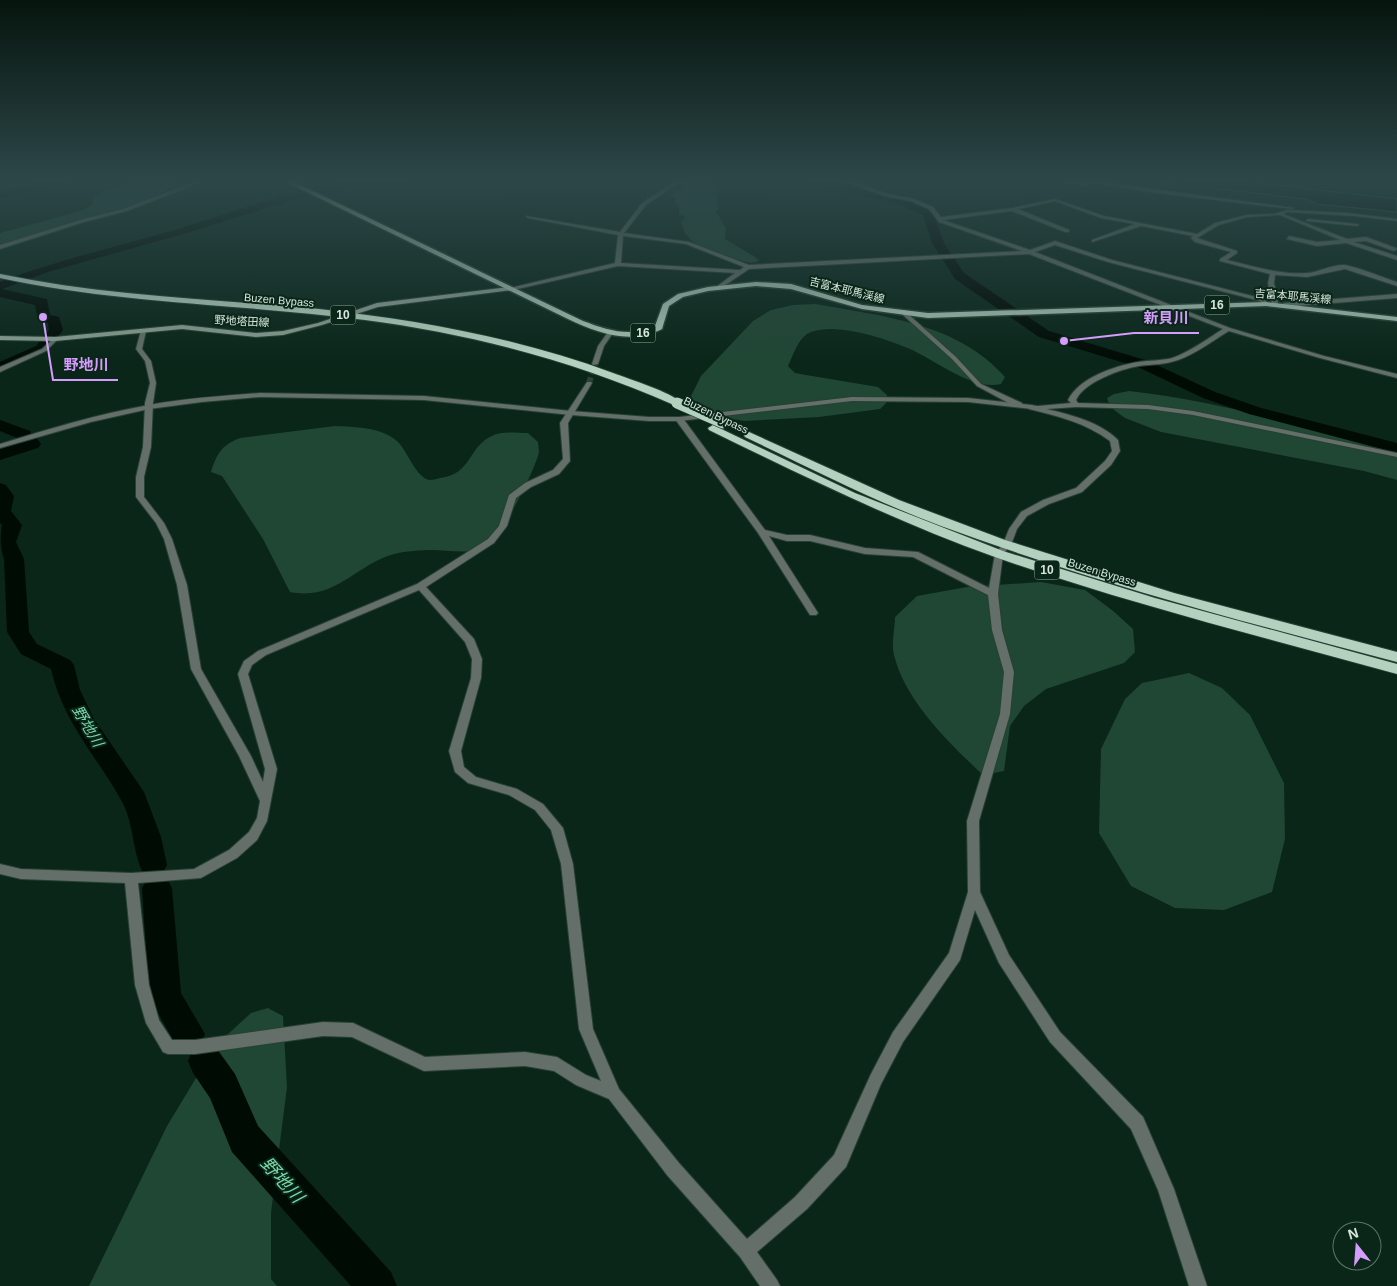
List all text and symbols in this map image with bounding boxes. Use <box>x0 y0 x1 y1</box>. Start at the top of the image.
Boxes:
street label: 吉富本耶馬渓線 <box>808 275 886 305</box>
street label: 吉富本耶馬渓線 <box>1254 287 1332 305</box>
street label: Buzen Bypass <box>243 291 315 309</box>
road number: 16 <box>1204 296 1230 314</box>
callout: 新貝川 <box>1134 303 1199 333</box>
road number: 10 <box>330 306 356 324</box>
text: 新貝川 <box>1143 309 1189 326</box>
street label: 野地塔田線 <box>214 314 270 328</box>
road number: 16 <box>630 323 656 342</box>
callout: 野地川 <box>53 350 118 380</box>
text: 野地川 <box>63 356 109 373</box>
street label: Buzen Bypass <box>682 394 751 436</box>
street label: Buzen Bypass <box>1067 556 1138 588</box>
road number: 10 <box>1034 560 1060 580</box>
water label: 野地川 <box>69 702 108 751</box>
water label: 野地川 <box>257 1153 309 1208</box>
north arrow <box>1332 1221 1382 1271</box>
text: N <box>1346 1224 1360 1243</box>

